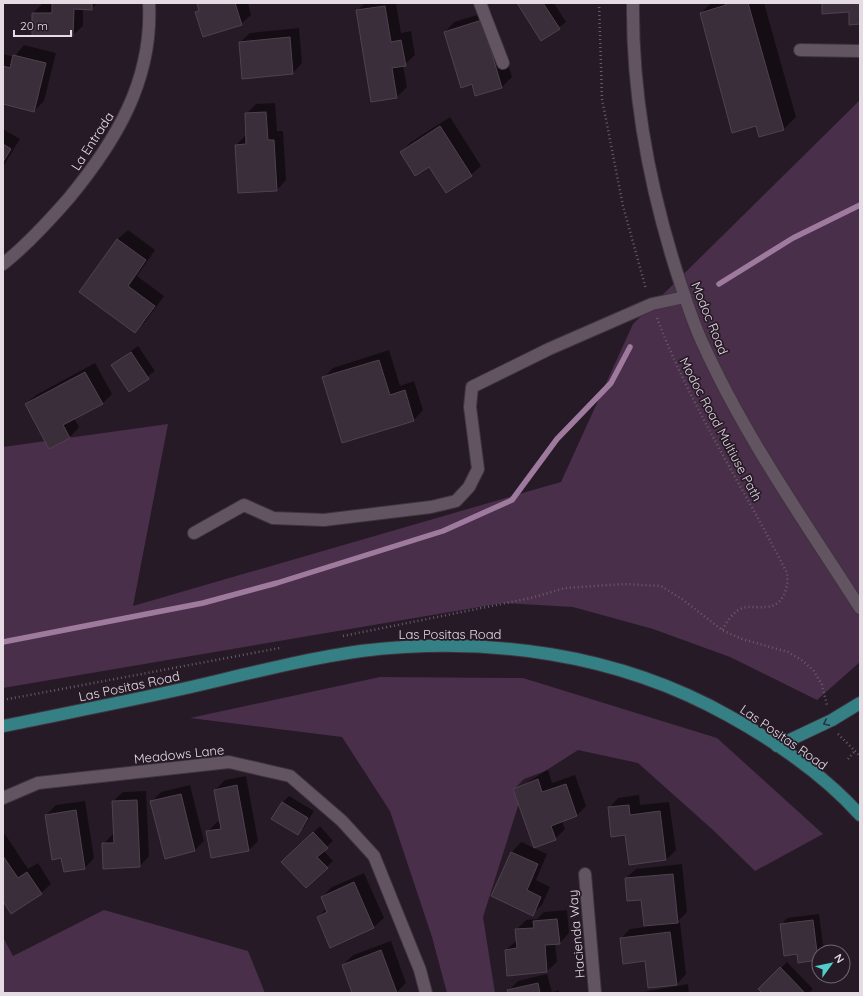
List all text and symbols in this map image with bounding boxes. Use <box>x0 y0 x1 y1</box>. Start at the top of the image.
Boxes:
scale bar <box>14 12 71 38</box>
text: 20 m <box>20 18 48 33</box>
street label: La Entrada <box>67 109 117 173</box>
street label: Modoc Road <box>688 279 732 357</box>
street label: Modoc Road Multiuse Path <box>676 354 766 504</box>
street label: Las Positas Road <box>399 626 501 642</box>
street label: Las Positas Road <box>77 667 181 705</box>
street label: Las Positas Road <box>737 701 831 773</box>
one-way arrow <box>823 718 831 726</box>
street label: Meadows Lane <box>133 741 225 767</box>
street label: Hacienda Way <box>564 889 588 979</box>
north arrow <box>811 944 851 984</box>
text: N <box>831 951 847 966</box>

